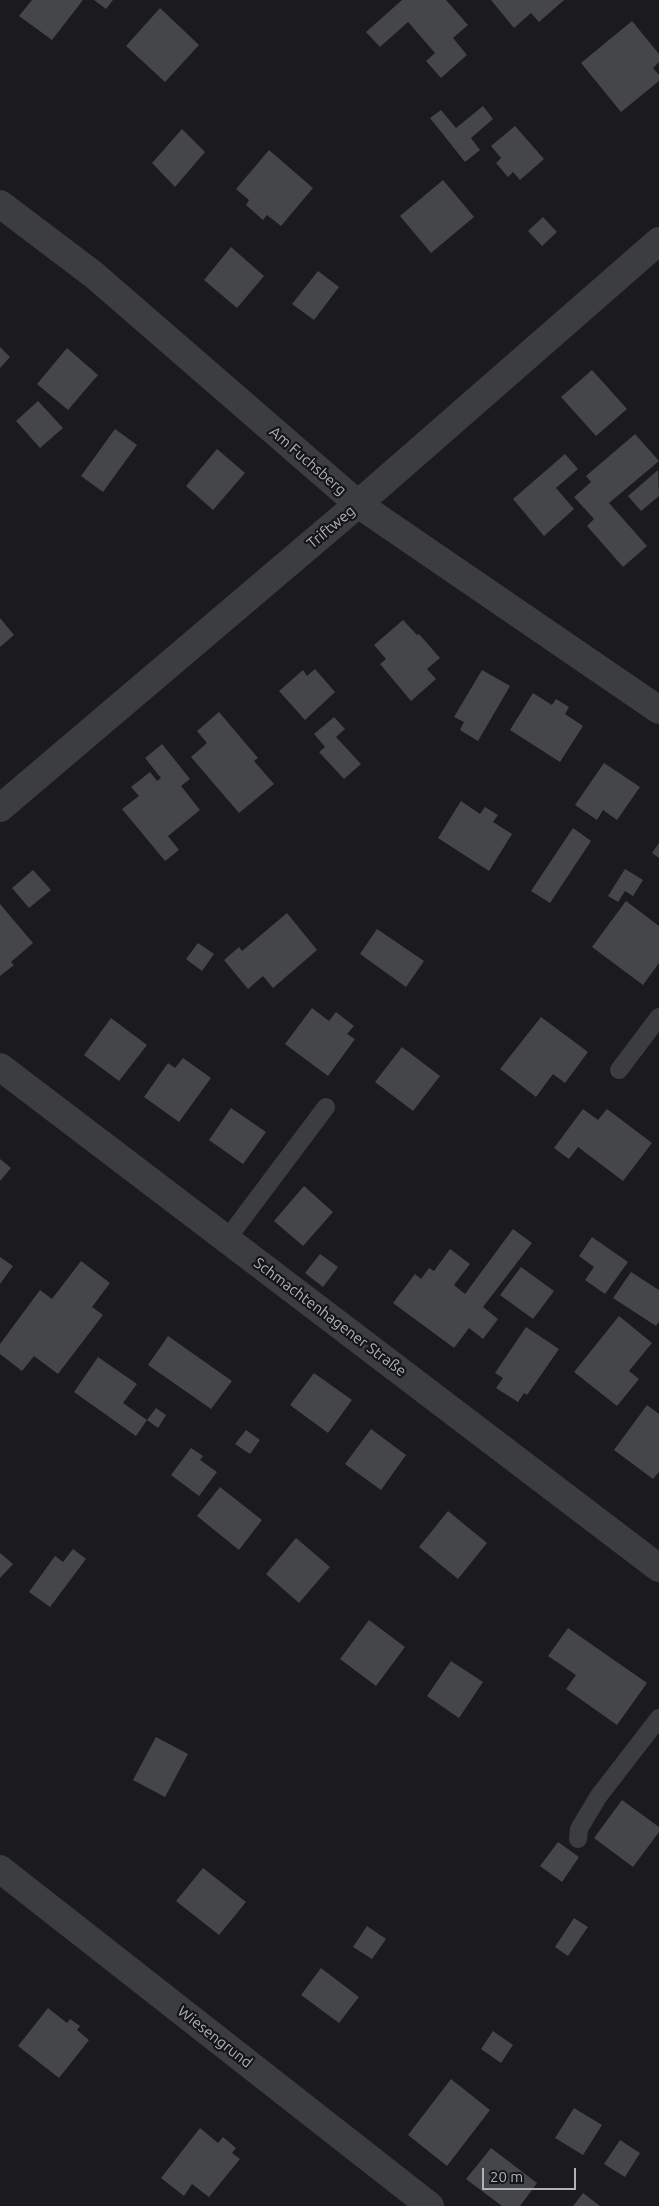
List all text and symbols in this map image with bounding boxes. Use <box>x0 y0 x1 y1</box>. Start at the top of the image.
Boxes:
street label: Am Fuchsberg <box>266 423 350 499</box>
street label: Triftweg <box>303 502 359 552</box>
street label: Schmachtenhagener Straße <box>250 1254 410 1380</box>
street label: Wiesengrund <box>174 2002 256 2072</box>
scale bar <box>484 2158 578 2190</box>
text: 20 m <box>490 2168 523 2185</box>

